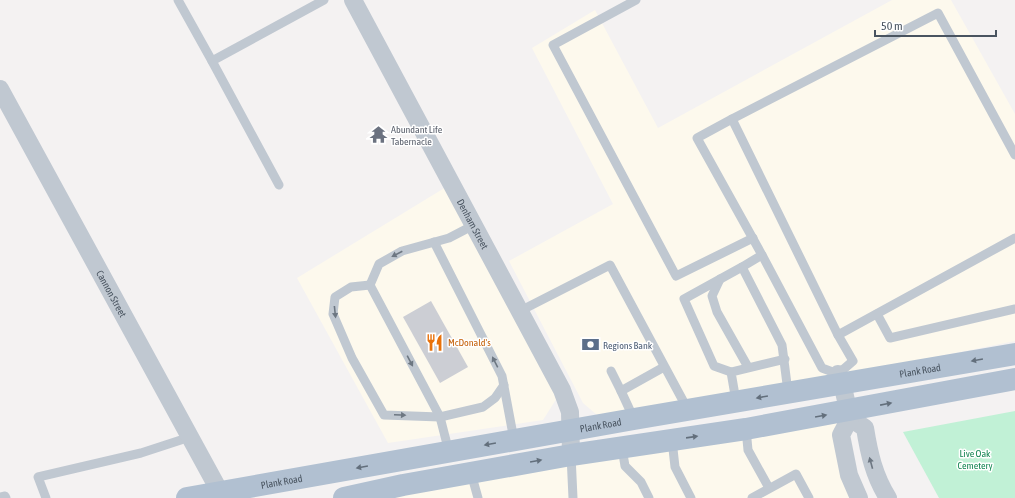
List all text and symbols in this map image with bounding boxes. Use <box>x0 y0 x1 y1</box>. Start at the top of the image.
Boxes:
scale bar <box>875 12 996 38</box>
text: 50 m <box>881 19 903 33</box>
place label: Abundant Life Tabernacle <box>391 124 443 147</box>
temple icon: Abundant Life Tabernacle <box>368 125 388 145</box>
street label: Denham Street <box>455 197 490 251</box>
one-way arrow <box>391 250 403 257</box>
street label: Cannon Street <box>94 268 128 319</box>
one-way arrow <box>332 306 338 318</box>
restaurant icon: McDonald's <box>425 332 445 352</box>
bank icon: Regions Bank <box>580 335 600 355</box>
place label: McDonald's <box>448 337 491 348</box>
place label: Regions Bank <box>603 340 653 351</box>
one-way arrow <box>407 355 413 367</box>
one-way arrow <box>492 356 498 368</box>
one-way arrow <box>970 357 983 363</box>
street label: Plank Road <box>898 362 942 380</box>
one-way arrow <box>756 394 768 400</box>
one-way arrow <box>880 400 892 406</box>
one-way arrow <box>394 412 406 419</box>
one-way arrow <box>814 413 827 419</box>
street label: Plank Road <box>579 416 623 434</box>
one-way arrow <box>686 434 698 440</box>
one-way arrow <box>484 442 496 448</box>
park label: Live Oak Cemetery <box>957 448 993 471</box>
one-way arrow <box>868 457 874 469</box>
one-way arrow <box>530 458 543 464</box>
one-way arrow <box>356 464 368 470</box>
street label: Plank Road <box>260 473 303 491</box>

